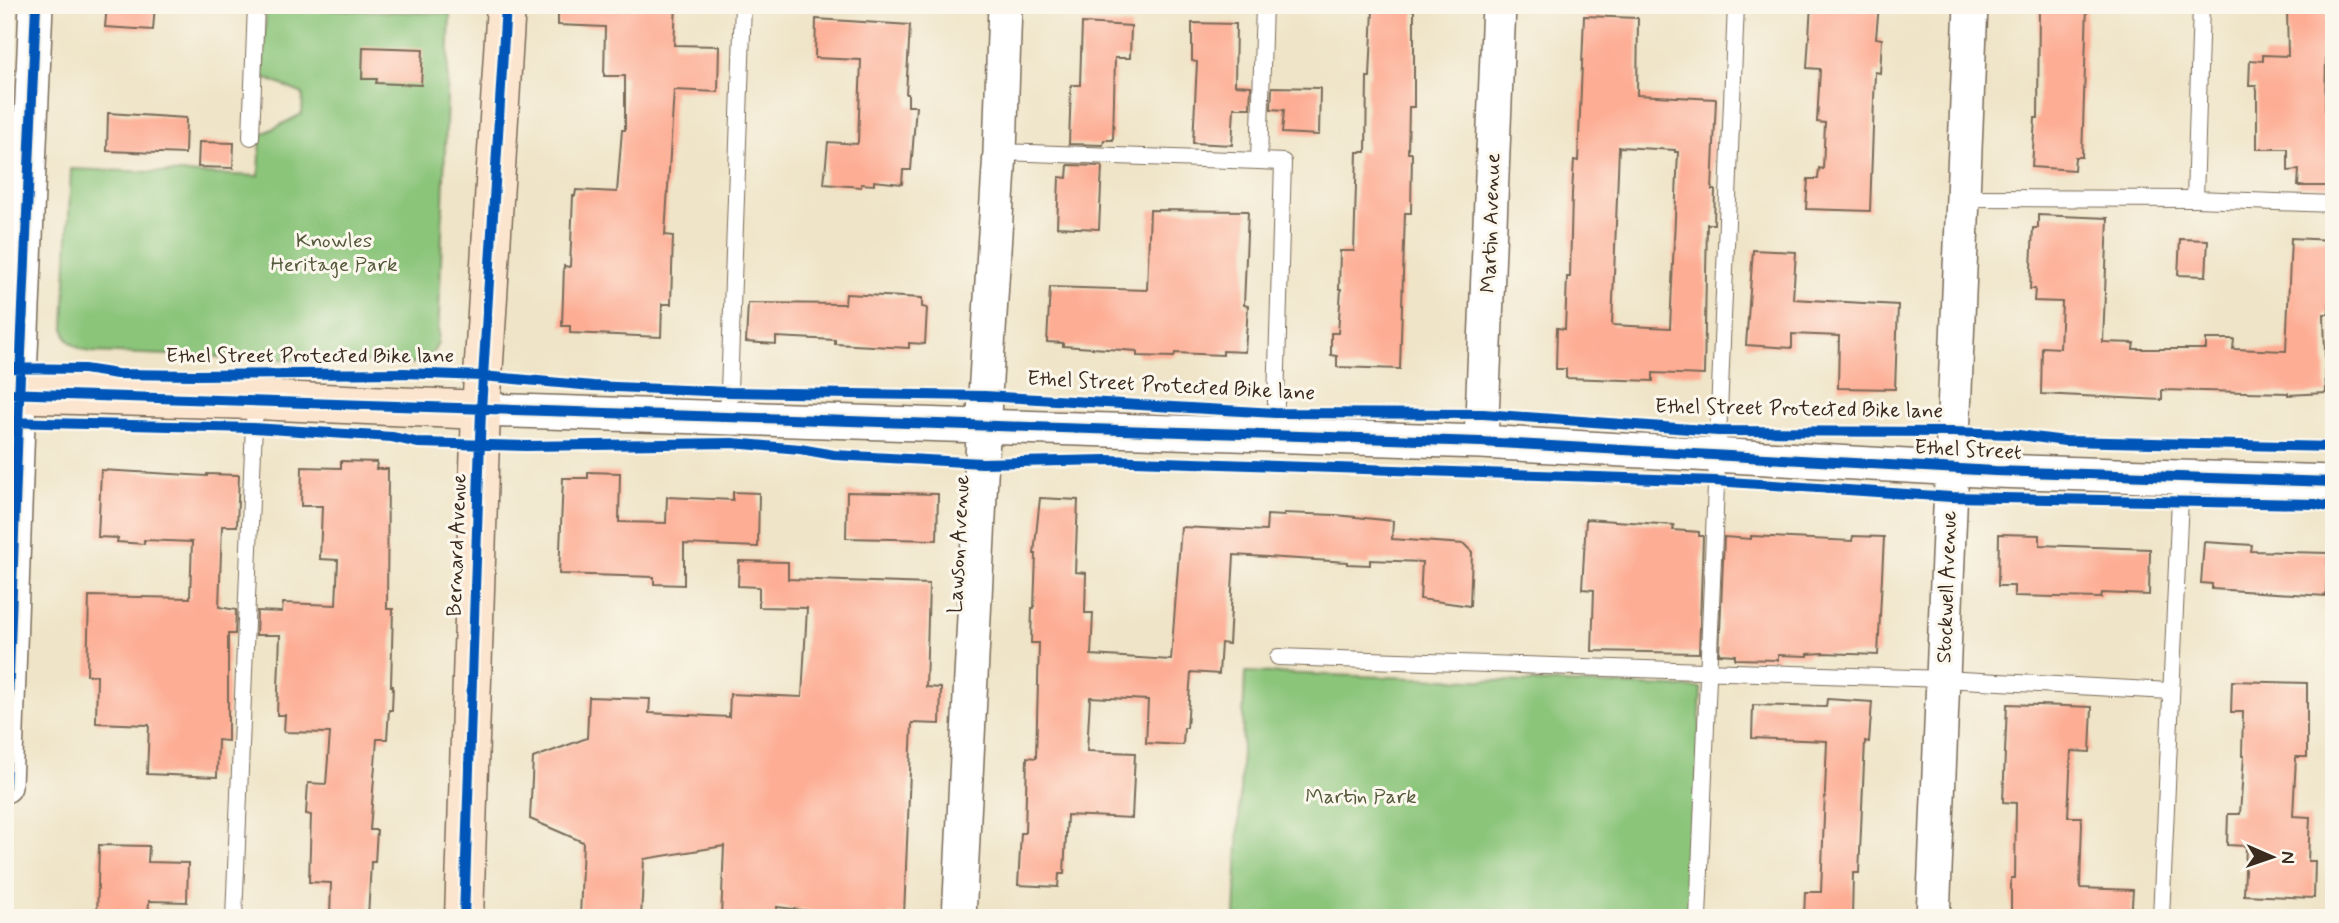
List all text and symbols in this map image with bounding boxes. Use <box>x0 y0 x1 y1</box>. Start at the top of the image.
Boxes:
street label: Martin Avenue <box>1475 153 1507 293</box>
park label: Knowles Heritage Park <box>270 227 398 279</box>
street label: Ethel Street Protected Bike lane <box>166 342 454 370</box>
street label: Ethel Street Protected Bike lane <box>1026 364 1316 408</box>
street label: Ethel Street Protected Bike lane <box>1655 392 1943 426</box>
street label: Ethel Street <box>1913 433 2023 467</box>
street label: Bernard Avenue <box>441 473 473 617</box>
street label: Lawson Avenue <box>941 474 977 614</box>
street label: Stockwell Avenue <box>1930 510 1964 664</box>
park label: Martin Park <box>1305 783 1417 811</box>
north arrow <box>2238 822 2308 892</box>
text: N <box>2275 851 2300 864</box>

